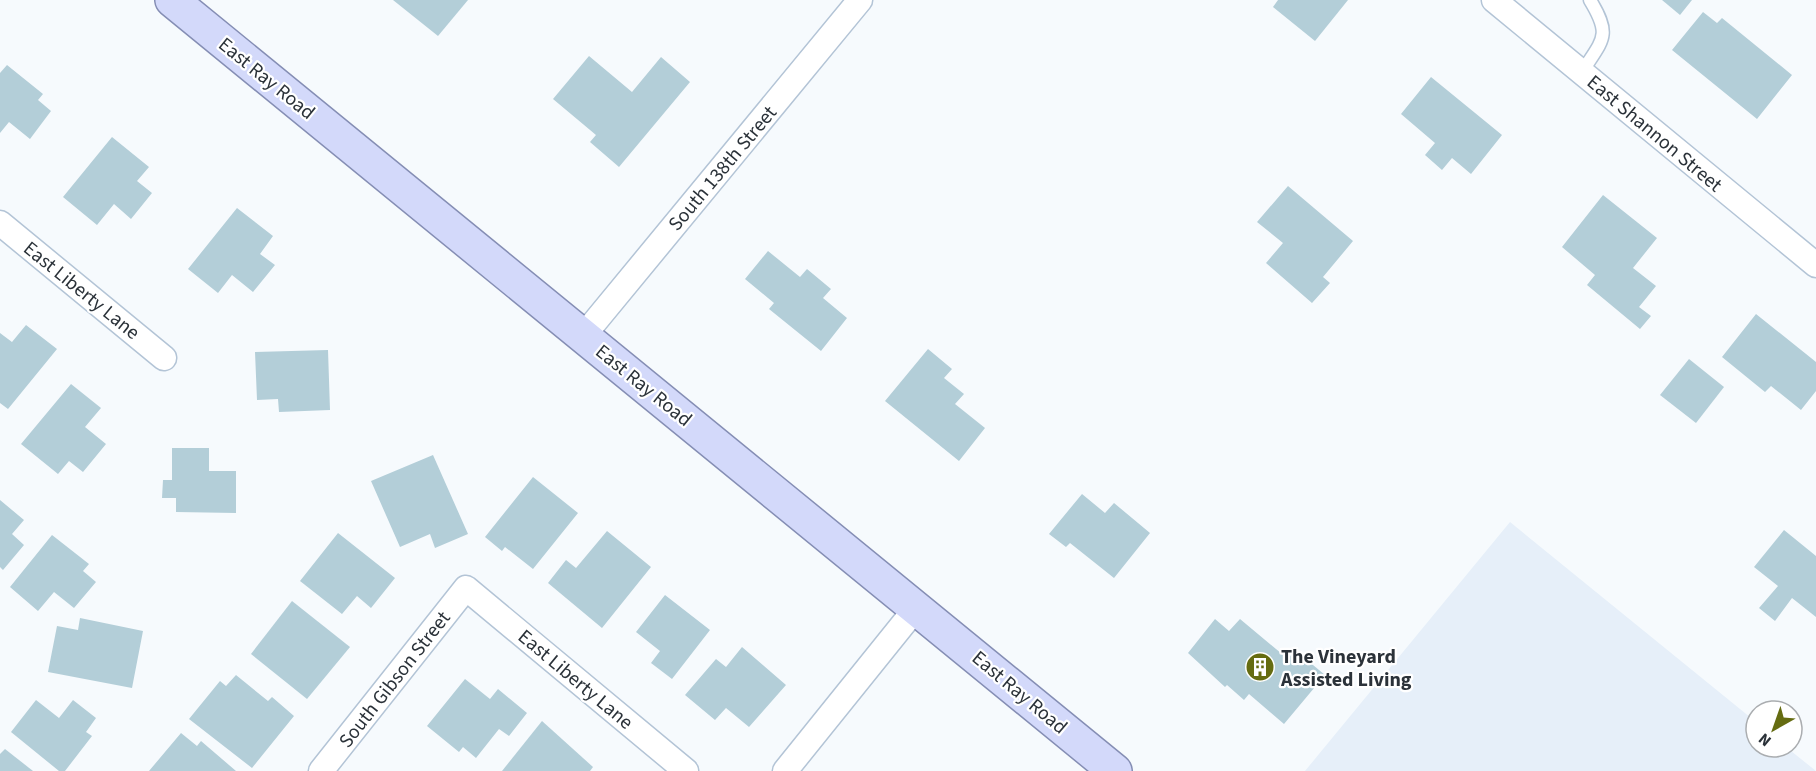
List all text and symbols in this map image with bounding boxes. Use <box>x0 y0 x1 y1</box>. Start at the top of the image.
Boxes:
street label: East Ray Road <box>212 31 321 126</box>
street label: East Shannon Street <box>1581 69 1728 199</box>
street label: South 138th Street <box>662 100 784 237</box>
street label: East Liberty Lane <box>17 235 146 347</box>
street label: East Ray Road <box>589 338 698 433</box>
street label: South Gibson Street <box>332 605 457 754</box>
street label: East Liberty Lane <box>512 623 639 736</box>
place label: The Vineyard Assisted Living <box>1280 643 1412 694</box>
street label: East Ray Road <box>966 644 1073 741</box>
building icon: The Vineyard Assisted Living <box>1244 651 1276 683</box>
north arrow <box>1744 699 1804 759</box>
text: N <box>1754 728 1776 752</box>

